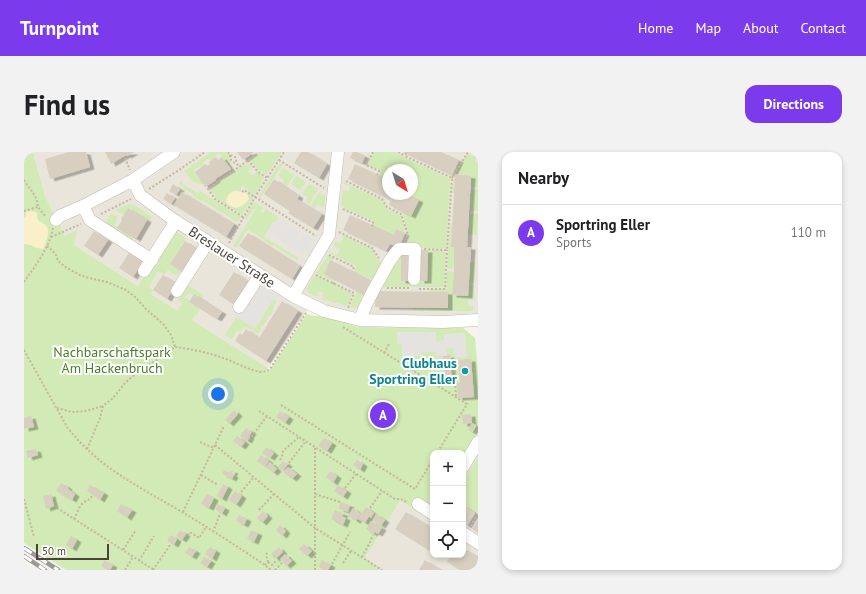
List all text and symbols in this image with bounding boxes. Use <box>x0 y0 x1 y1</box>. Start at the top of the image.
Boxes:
text: Turnpoint <box>20 16 99 40</box>
text: Home <box>638 19 673 37</box>
text: Map <box>695 19 721 37</box>
text: About <box>743 19 779 37</box>
text: Contact <box>801 19 846 37</box>
button: Directions <box>745 85 842 123</box>
text: Find us <box>24 86 110 123</box>
north arrow <box>382 164 418 200</box>
text: Nearby <box>518 167 569 189</box>
text: Sportring Eller <box>556 215 650 234</box>
street label: Breslauer Straße <box>185 222 279 292</box>
text: A <box>527 224 535 241</box>
text: 110 m <box>791 224 826 241</box>
text: Sports <box>556 234 592 251</box>
park label: Nachbarschaftspark Am Hackenbruch <box>53 343 171 377</box>
place label: Clubhaus Sportring Eller <box>369 354 457 388</box>
marker: Clubhaus Sportring Eller <box>460 366 470 376</box>
your location <box>208 384 228 404</box>
pin: A <box>370 400 396 430</box>
map controls <box>430 450 466 558</box>
button: + <box>430 450 466 486</box>
button: − <box>430 486 466 522</box>
button: locate <box>430 522 466 558</box>
scale bar <box>36 542 109 561</box>
text: 50 m <box>42 544 66 558</box>

